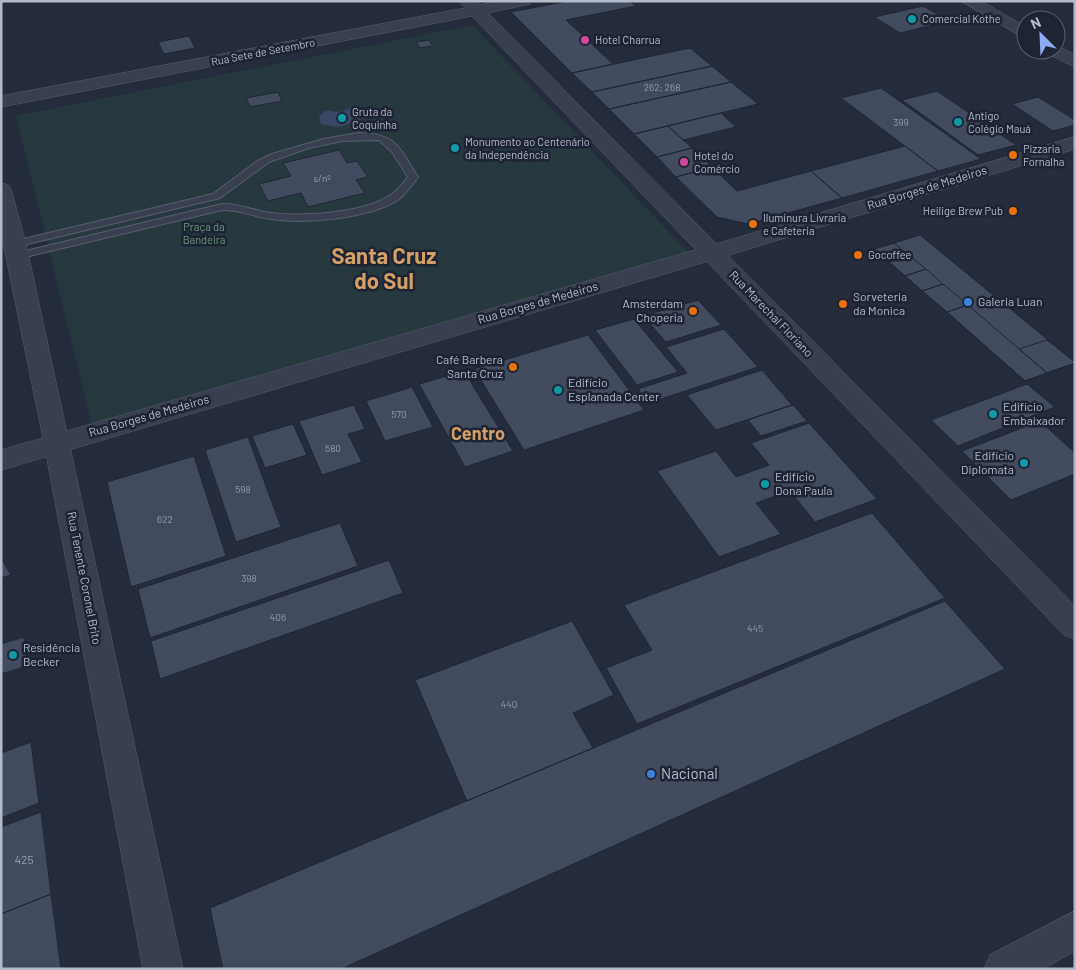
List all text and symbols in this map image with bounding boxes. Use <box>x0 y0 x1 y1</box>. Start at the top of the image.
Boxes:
north arrow <box>1016 10 1066 60</box>
place label: Comercial Kothe <box>922 12 1001 25</box>
marker: Comercial Kothe <box>906 13 918 25</box>
text: N <box>1028 13 1043 32</box>
place label: Hotel Charrua <box>595 33 660 46</box>
marker: Hotel Charrua <box>579 34 591 46</box>
street label: Rua Sete de Setembro <box>210 35 316 68</box>
house number: 262; 268 <box>644 81 680 93</box>
place label: Gruta da Coquinha <box>352 105 397 131</box>
place label: Antigo Colégio Mauá <box>968 109 1031 135</box>
marker: Gruta da Coquinha <box>336 112 348 124</box>
house number: 399 <box>893 116 909 128</box>
marker: Antigo Colégio Mauá <box>952 116 964 128</box>
place label: Monumento ao Centenário da Independência <box>465 135 590 161</box>
marker: Monumento ao Centenário da Independência <box>449 142 461 154</box>
place label: Pizzaria Fornalha <box>1023 142 1064 168</box>
place label: Hotel do Comércio <box>694 149 740 175</box>
marker: Pizzaria Fornalha <box>1007 149 1019 161</box>
marker: Hotel do Comércio <box>678 156 690 168</box>
street label: Rua Borges de Medeiros <box>865 162 988 212</box>
house number: s/nº <box>313 172 331 184</box>
place label: Heilige Brew Pub <box>923 204 1003 217</box>
marker: Heilige Brew Pub <box>1007 205 1019 217</box>
place label: Iluminura Livraria e Cafeteria <box>763 211 846 237</box>
marker: Iluminura Livraria e Cafeteria <box>747 218 759 230</box>
park label: Praça da Bandeira <box>183 220 225 246</box>
district label: Santa Cruz do Sul <box>332 242 436 293</box>
place label: Gocoffee <box>868 248 912 261</box>
marker: Gocoffee <box>852 249 864 261</box>
street label: Rua Marechal Floriano <box>727 267 816 359</box>
street label: Rua Borges de Medeiros <box>476 278 600 326</box>
place label: Sorveteria da Monica <box>853 289 907 317</box>
place label: Galeria Luan <box>978 294 1042 308</box>
place label: Amsterdam Choperia <box>623 296 683 324</box>
marker: Galeria Luan <box>962 296 974 308</box>
marker: Sorveteria da Monica <box>837 298 849 310</box>
marker: Amsterdam Choperia <box>687 305 699 317</box>
place label: Café Barbera Santa Cruz <box>436 352 503 380</box>
marker: Café Barbera Santa Cruz <box>507 361 519 373</box>
place label: Edifício Esplanada Center <box>568 375 660 403</box>
marker: Edifício Esplanada Center <box>552 384 564 396</box>
street label: Rua Borges de Medeiros <box>87 391 211 439</box>
place label: Edifício Embaixador <box>1003 399 1066 427</box>
house number: 570 <box>391 408 407 420</box>
marker: Edifício Embaixador <box>987 408 999 420</box>
district label: Centro <box>451 422 505 444</box>
house number: 580 <box>325 442 341 454</box>
place label: Edifício Diplomata <box>961 448 1014 476</box>
marker: Edifício Diplomata <box>1018 457 1030 469</box>
place label: Edifício Dona Paula <box>775 469 832 497</box>
marker: Edifício Dona Paula <box>759 478 771 490</box>
house number: 598 <box>235 483 251 495</box>
street label: Rua Tenente Coronel Brito <box>65 510 105 646</box>
house number: 622 <box>157 513 173 525</box>
house number: 398 <box>241 572 257 584</box>
house number: 406 <box>270 611 286 623</box>
house number: 445 <box>747 622 763 634</box>
place label: Residência Becker <box>23 640 80 668</box>
marker: Residência Becker <box>7 649 19 661</box>
house number: 440 <box>501 698 517 710</box>
place label: Nacional <box>661 764 718 782</box>
marker: Nacional <box>645 768 657 780</box>
house number: 425 <box>14 852 34 866</box>

